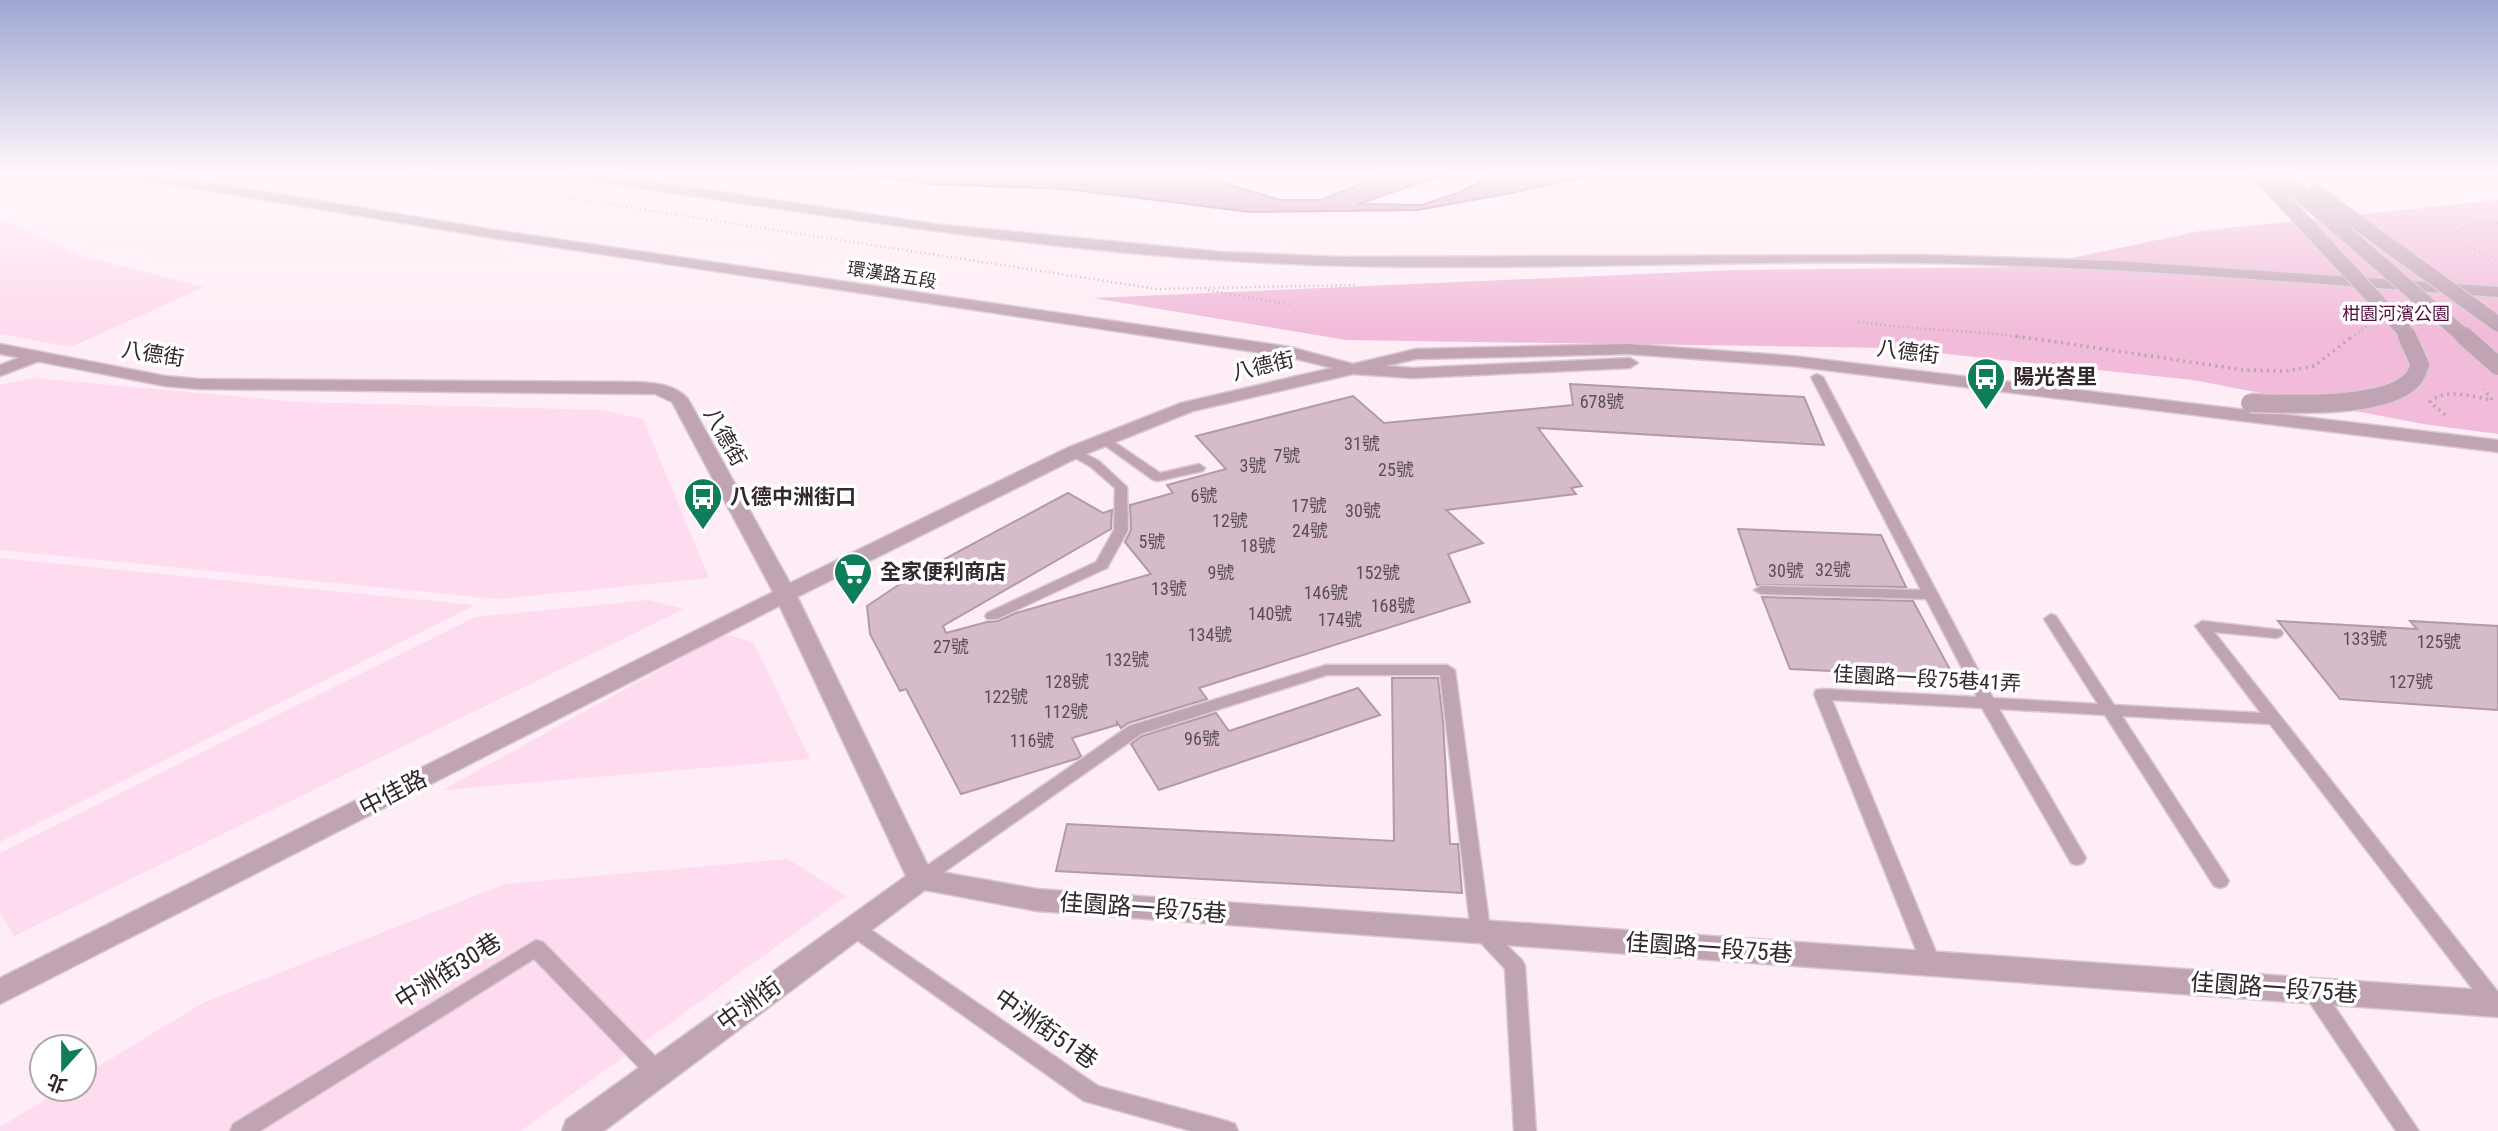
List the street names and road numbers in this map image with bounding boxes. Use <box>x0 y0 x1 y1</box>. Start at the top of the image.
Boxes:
street label: 環漢路五段 <box>846 257 938 292</box>
street label: 八德街 <box>1875 336 1941 368</box>
street label: 八德街 <box>120 337 186 371</box>
street label: 八德街 <box>1230 347 1296 385</box>
street label: 八德街 <box>699 404 751 470</box>
street label: 佳園路一段75巷41弄 <box>1832 662 2022 696</box>
street label: 中佳路 <box>355 764 431 822</box>
street label: 佳園路一段75巷 <box>1058 888 1228 928</box>
street label: 中洲街30巷 <box>390 927 506 1015</box>
street label: 佳園路一段75巷 <box>1624 928 1794 968</box>
street label: 佳園路一段75巷 <box>2189 968 2359 1008</box>
street label: 中洲街 <box>712 972 786 1036</box>
street label: 中洲街51巷 <box>989 983 1103 1075</box>

